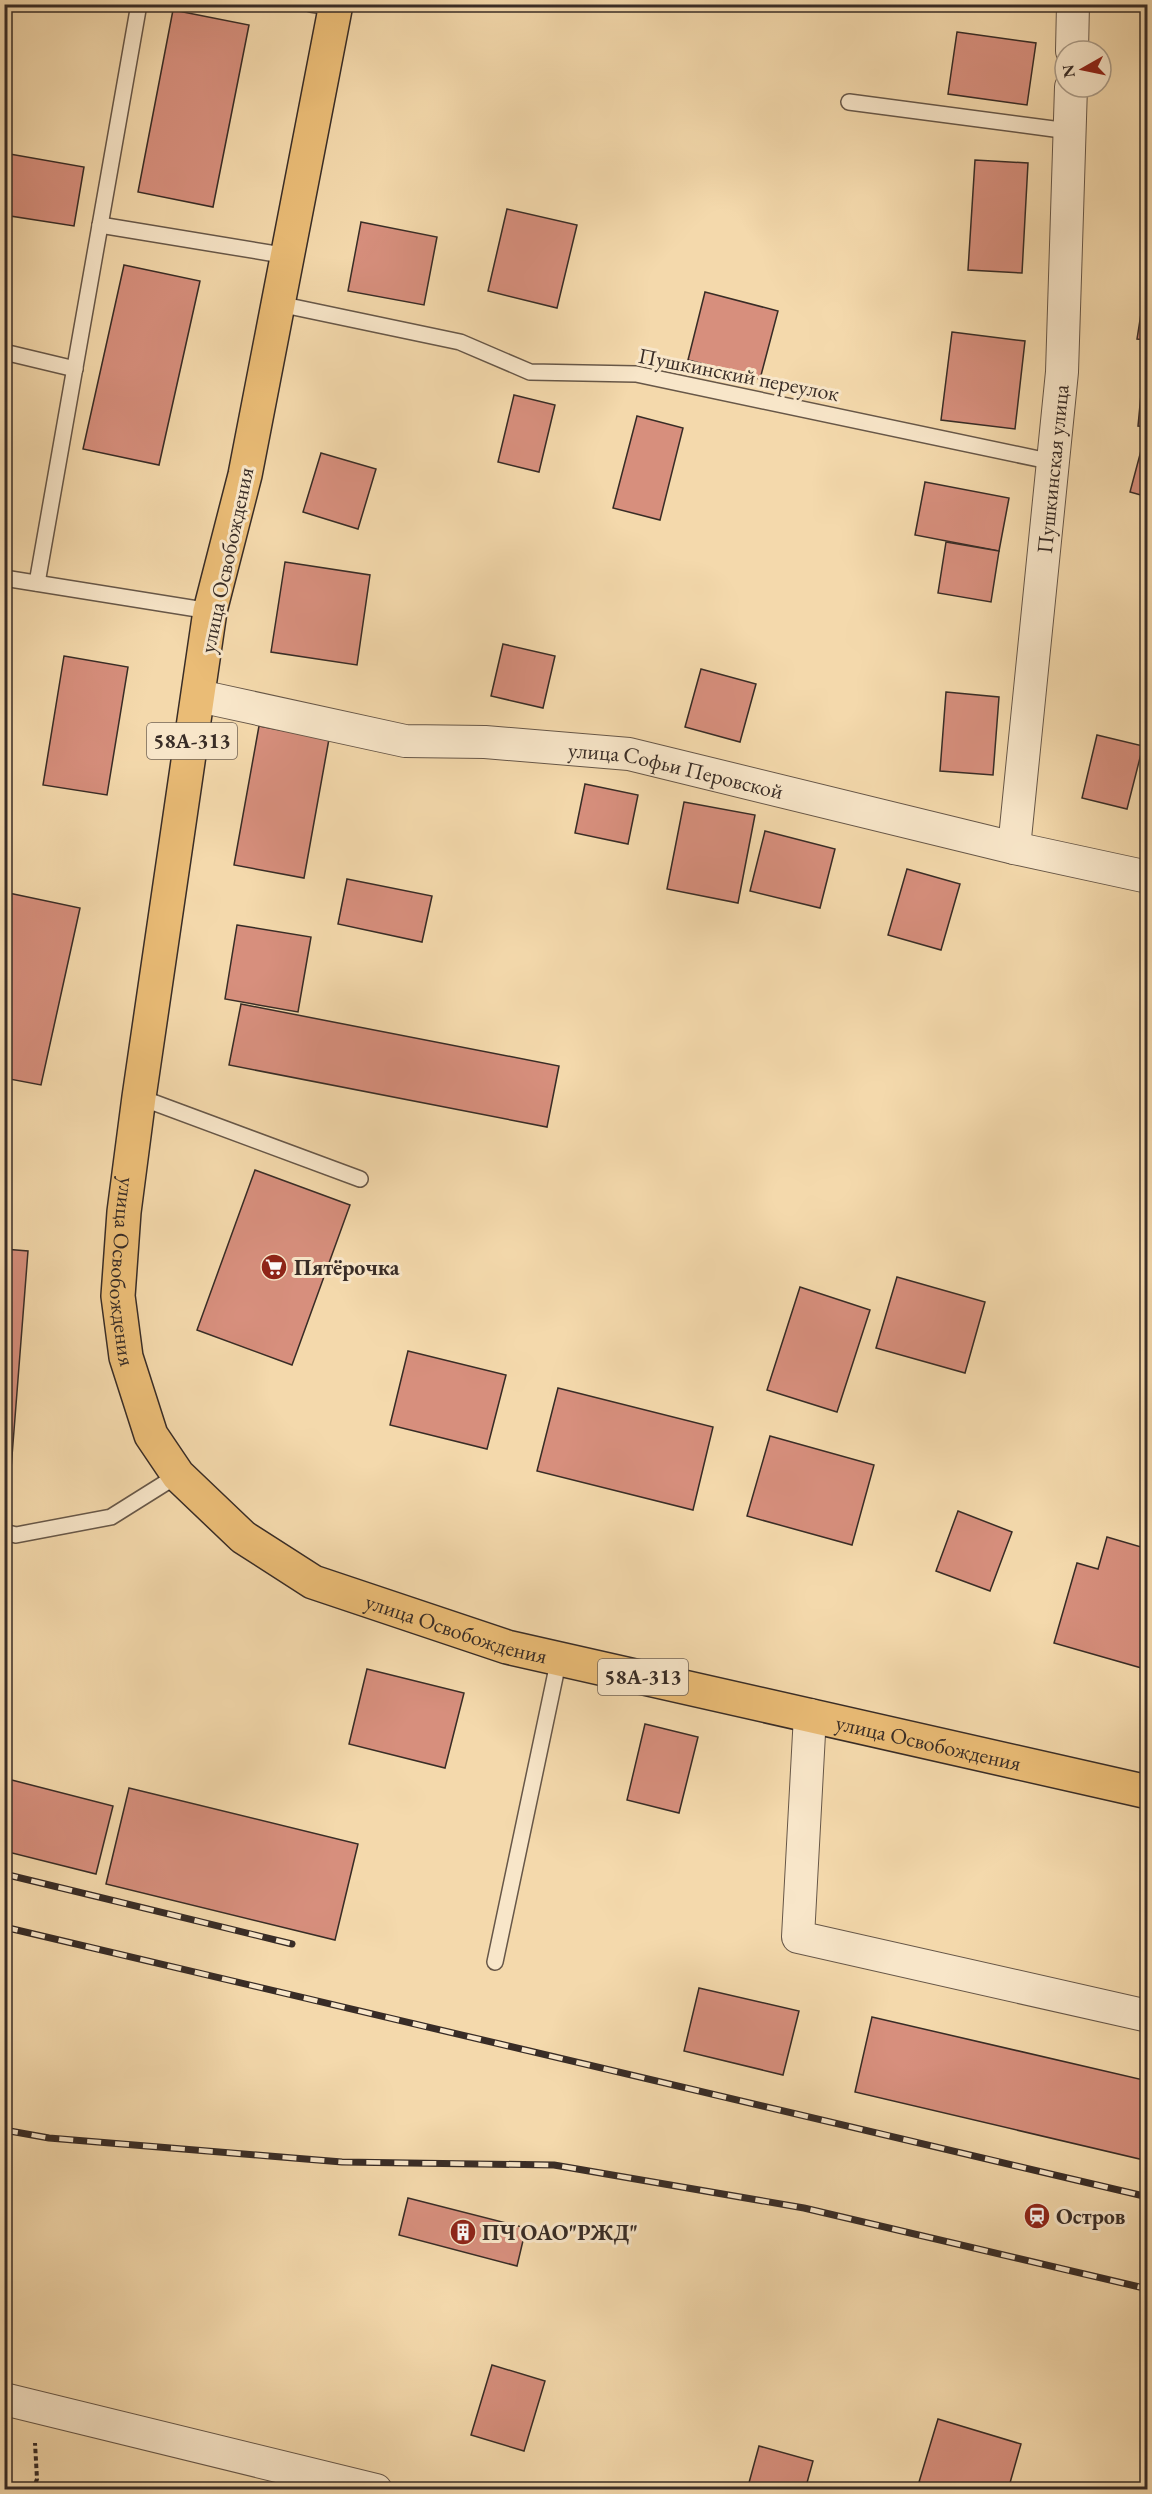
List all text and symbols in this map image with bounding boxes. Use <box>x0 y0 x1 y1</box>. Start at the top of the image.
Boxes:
north arrow <box>1053 39 1113 99</box>
text: N <box>1057 63 1080 79</box>
street label: Пушкинский переулок <box>636 341 842 408</box>
street label: Пушкинская улица <box>1030 383 1076 555</box>
street label: улица Освобождения <box>193 464 260 656</box>
road number: 58А-313 <box>147 723 237 759</box>
street label: улица Софьи Перовской <box>567 735 787 806</box>
street label: улица Освобождения <box>103 1175 142 1370</box>
supermarket icon: Пятёрочка <box>259 1252 289 1282</box>
place label: Пятёрочка <box>294 1253 400 1282</box>
street label: улица Освобождения <box>362 1587 550 1671</box>
road number: 58А-313 <box>598 1659 688 1695</box>
street label: улица Освобождения <box>833 1708 1024 1778</box>
station icon: Остров <box>1022 2201 1052 2231</box>
place label: Остров <box>1056 2202 1126 2231</box>
building icon: ПЧ ОАО"РЖД" <box>448 2217 478 2247</box>
place label: ПЧ ОАО"РЖД" <box>482 2218 638 2247</box>

